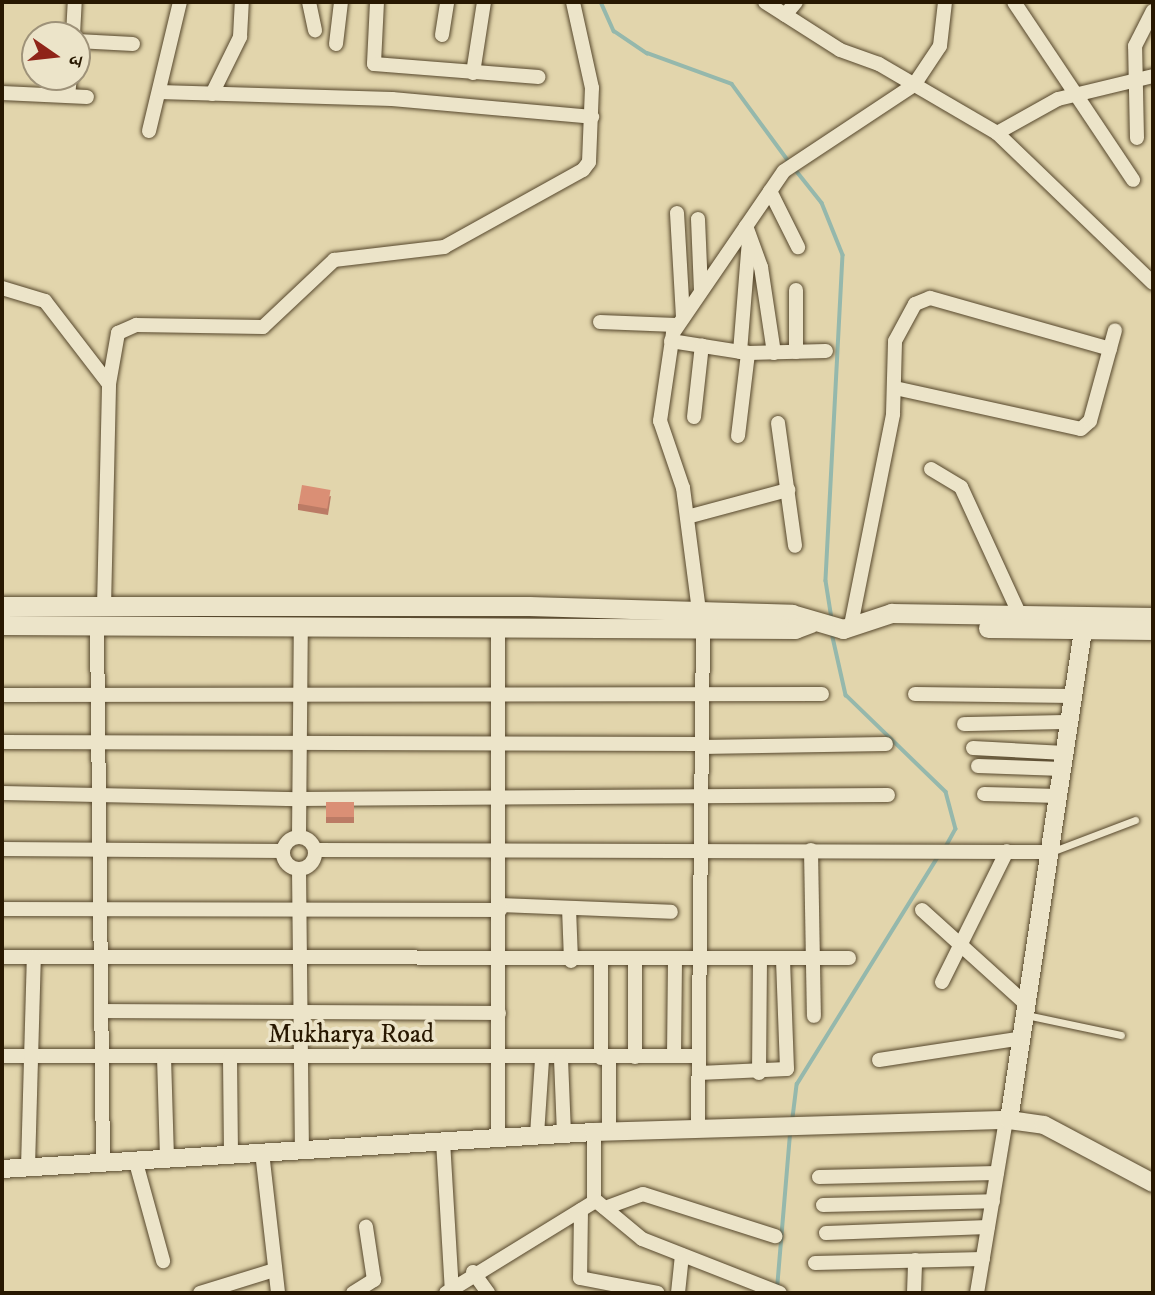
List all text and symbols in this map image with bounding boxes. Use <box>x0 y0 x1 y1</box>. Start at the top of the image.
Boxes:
north arrow <box>21 21 91 91</box>
text: उ <box>63 53 87 68</box>
street label: Mukharya Road <box>268 1019 434 1051</box>

